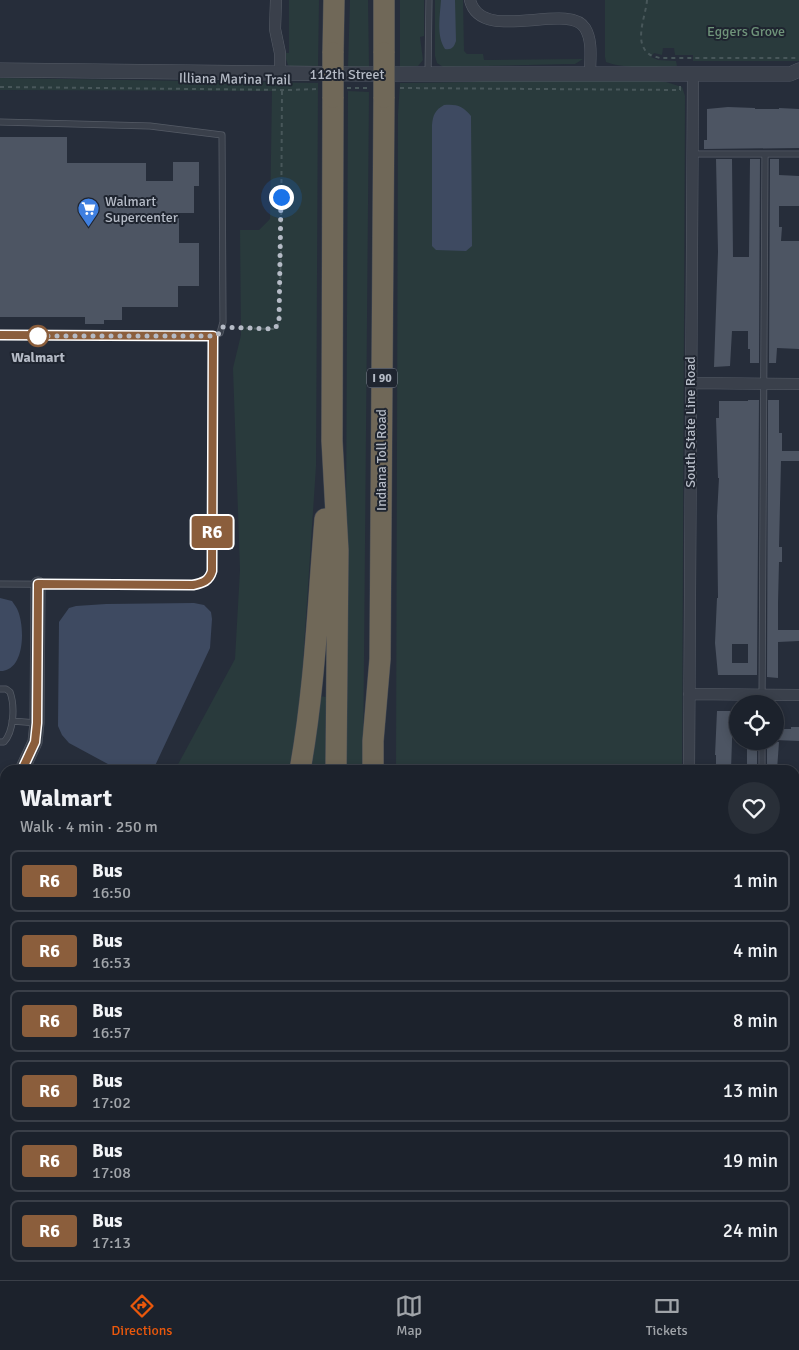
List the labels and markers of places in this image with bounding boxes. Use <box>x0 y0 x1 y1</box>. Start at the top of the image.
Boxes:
place label: Walmart Supercenter <box>105 193 179 226</box>
supermarket icon: Walmart Supercenter <box>77 197 101 228</box>
marker: Walmart <box>27 325 49 347</box>
place label: Walmart <box>11 349 66 366</box>

